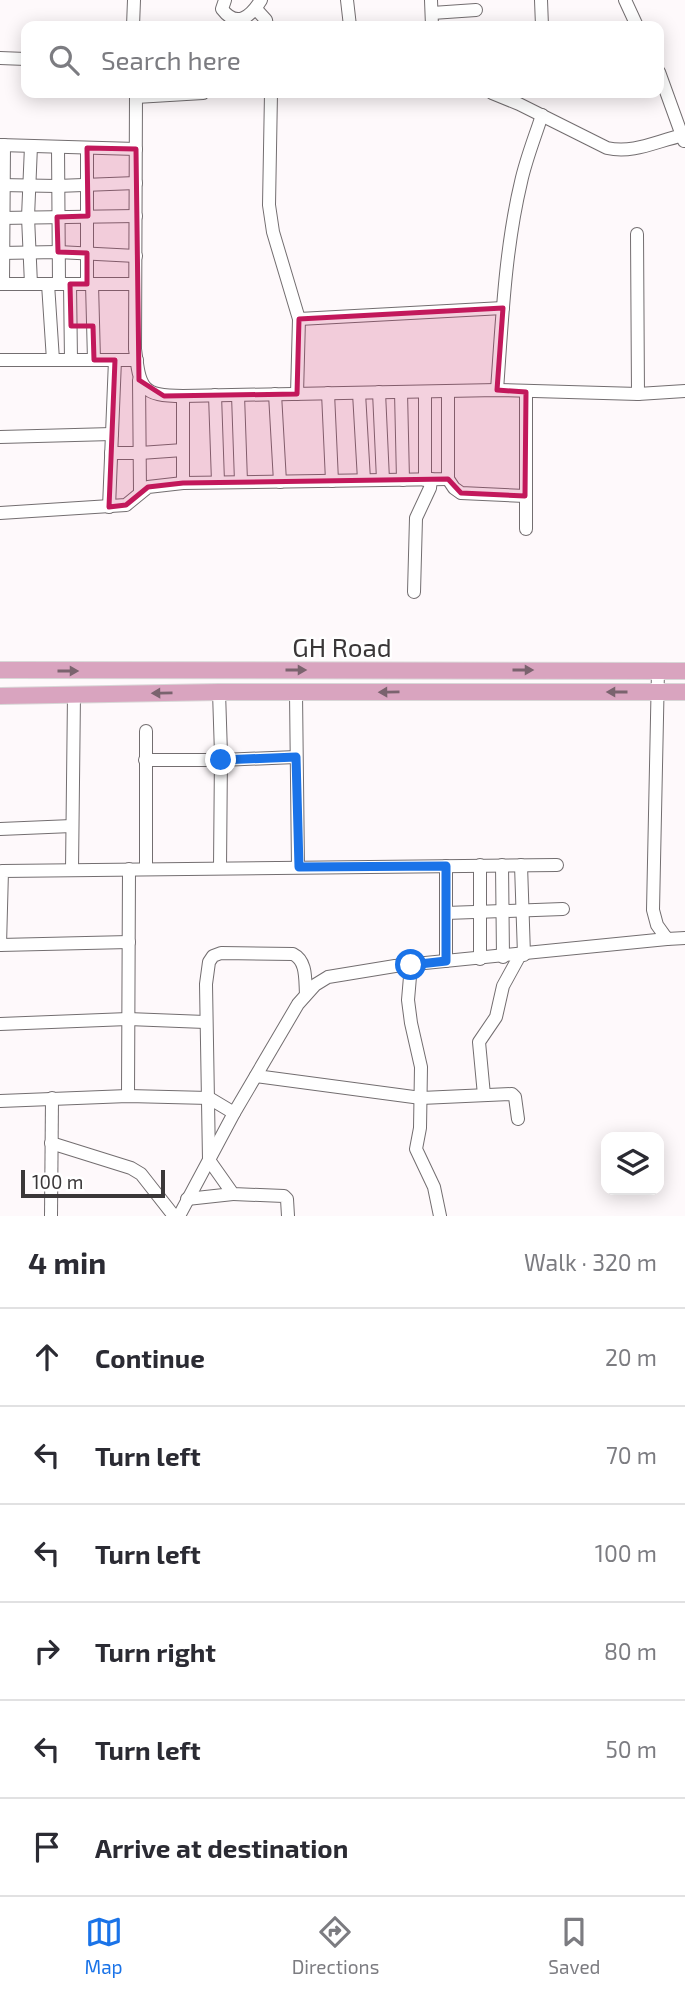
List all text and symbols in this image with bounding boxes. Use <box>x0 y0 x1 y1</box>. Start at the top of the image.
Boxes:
search box <box>21 21 664 98</box>
icon: search <box>45 41 83 79</box>
text: Search here <box>101 44 241 75</box>
street label: GH Road <box>292 631 392 662</box>
one-way arrow <box>285 664 307 676</box>
one-way arrow <box>512 664 534 676</box>
one-way arrow <box>57 665 79 677</box>
one-way arrow <box>378 686 400 698</box>
one-way arrow <box>606 686 628 698</box>
one-way arrow <box>151 687 173 699</box>
route end <box>205 744 236 775</box>
route start <box>395 949 426 980</box>
map controls <box>601 1132 664 1195</box>
button: layers <box>601 1132 664 1195</box>
scale bar <box>21 1167 164 1199</box>
text: 100 m <box>32 1170 83 1193</box>
text: 4 min <box>28 1244 106 1280</box>
text: Walk · 320 m <box>524 1248 657 1276</box>
icon: ahead <box>28 1338 66 1376</box>
text: Continue <box>95 1342 205 1373</box>
text: 20 m <box>605 1343 657 1371</box>
icon: left <box>28 1436 66 1474</box>
text: Turn left <box>95 1440 201 1471</box>
text: 70 m <box>606 1441 657 1469</box>
icon: left <box>28 1534 66 1572</box>
text: Turn left <box>95 1538 201 1569</box>
text: 100 m <box>595 1539 657 1567</box>
icon: right <box>28 1632 66 1670</box>
text: Turn right <box>95 1636 216 1667</box>
text: 80 m <box>604 1637 657 1665</box>
icon: left <box>28 1730 66 1768</box>
text: Turn left <box>95 1734 201 1765</box>
text: 50 m <box>606 1735 657 1763</box>
icon: arrive <box>28 1828 66 1866</box>
text: Arrive at destination <box>95 1832 348 1863</box>
tab: Map <box>85 1913 123 1978</box>
tab: Directions <box>292 1913 379 1978</box>
tab: Saved <box>548 1913 600 1978</box>

